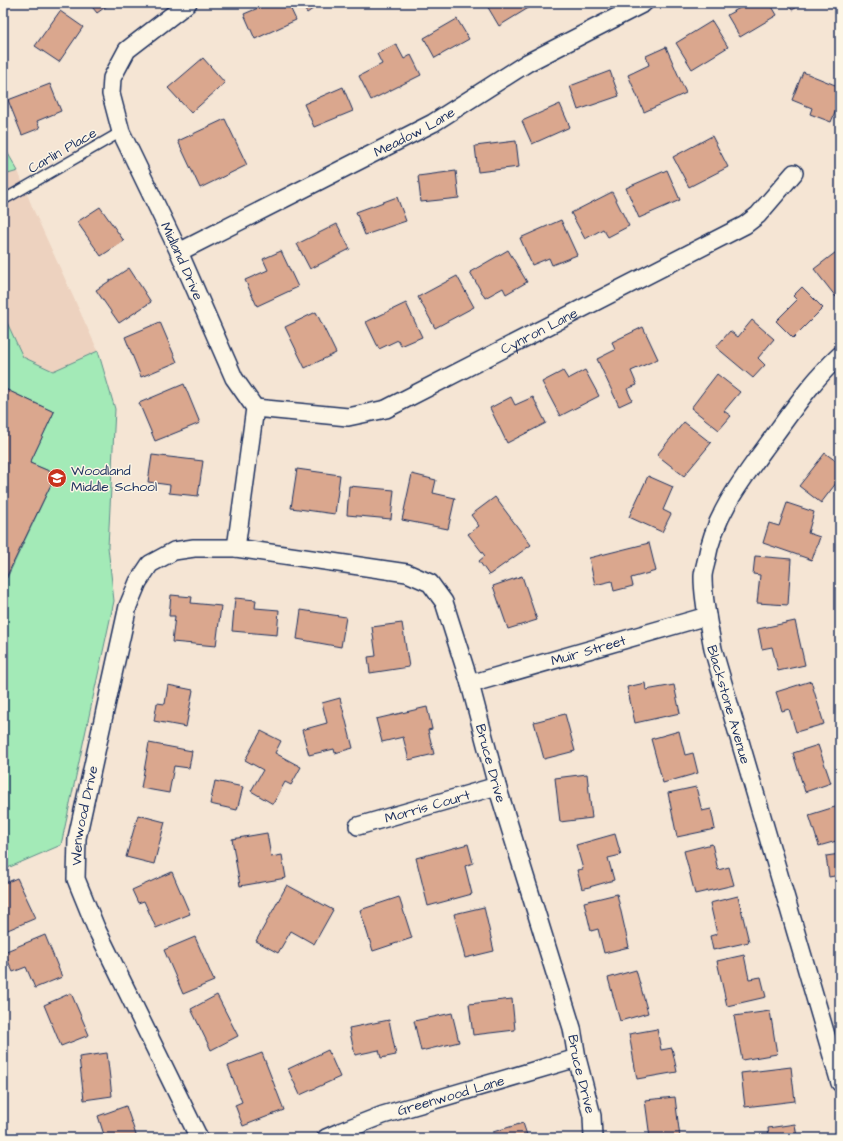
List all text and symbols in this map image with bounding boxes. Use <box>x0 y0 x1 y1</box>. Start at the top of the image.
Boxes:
street label: Meadow Lane <box>370 102 459 163</box>
street label: Carlin Place <box>24 123 101 179</box>
street label: Midland Drive <box>155 219 208 304</box>
street label: Cynron Lane <box>497 303 582 360</box>
place label: Woodland Middle School <box>71 461 157 497</box>
school or university icon: Woodland Middle School <box>46 467 68 489</box>
street label: Muir Street <box>549 631 629 671</box>
street label: Blackstone Avenue <box>701 643 755 767</box>
street label: Bruce Drive <box>470 722 511 806</box>
street label: Wenwood Drive <box>67 764 104 866</box>
street label: Morris Court <box>382 785 473 829</box>
street label: Bruce Drive <box>562 1033 600 1116</box>
street label: Greenwood Lane <box>395 1071 507 1121</box>

